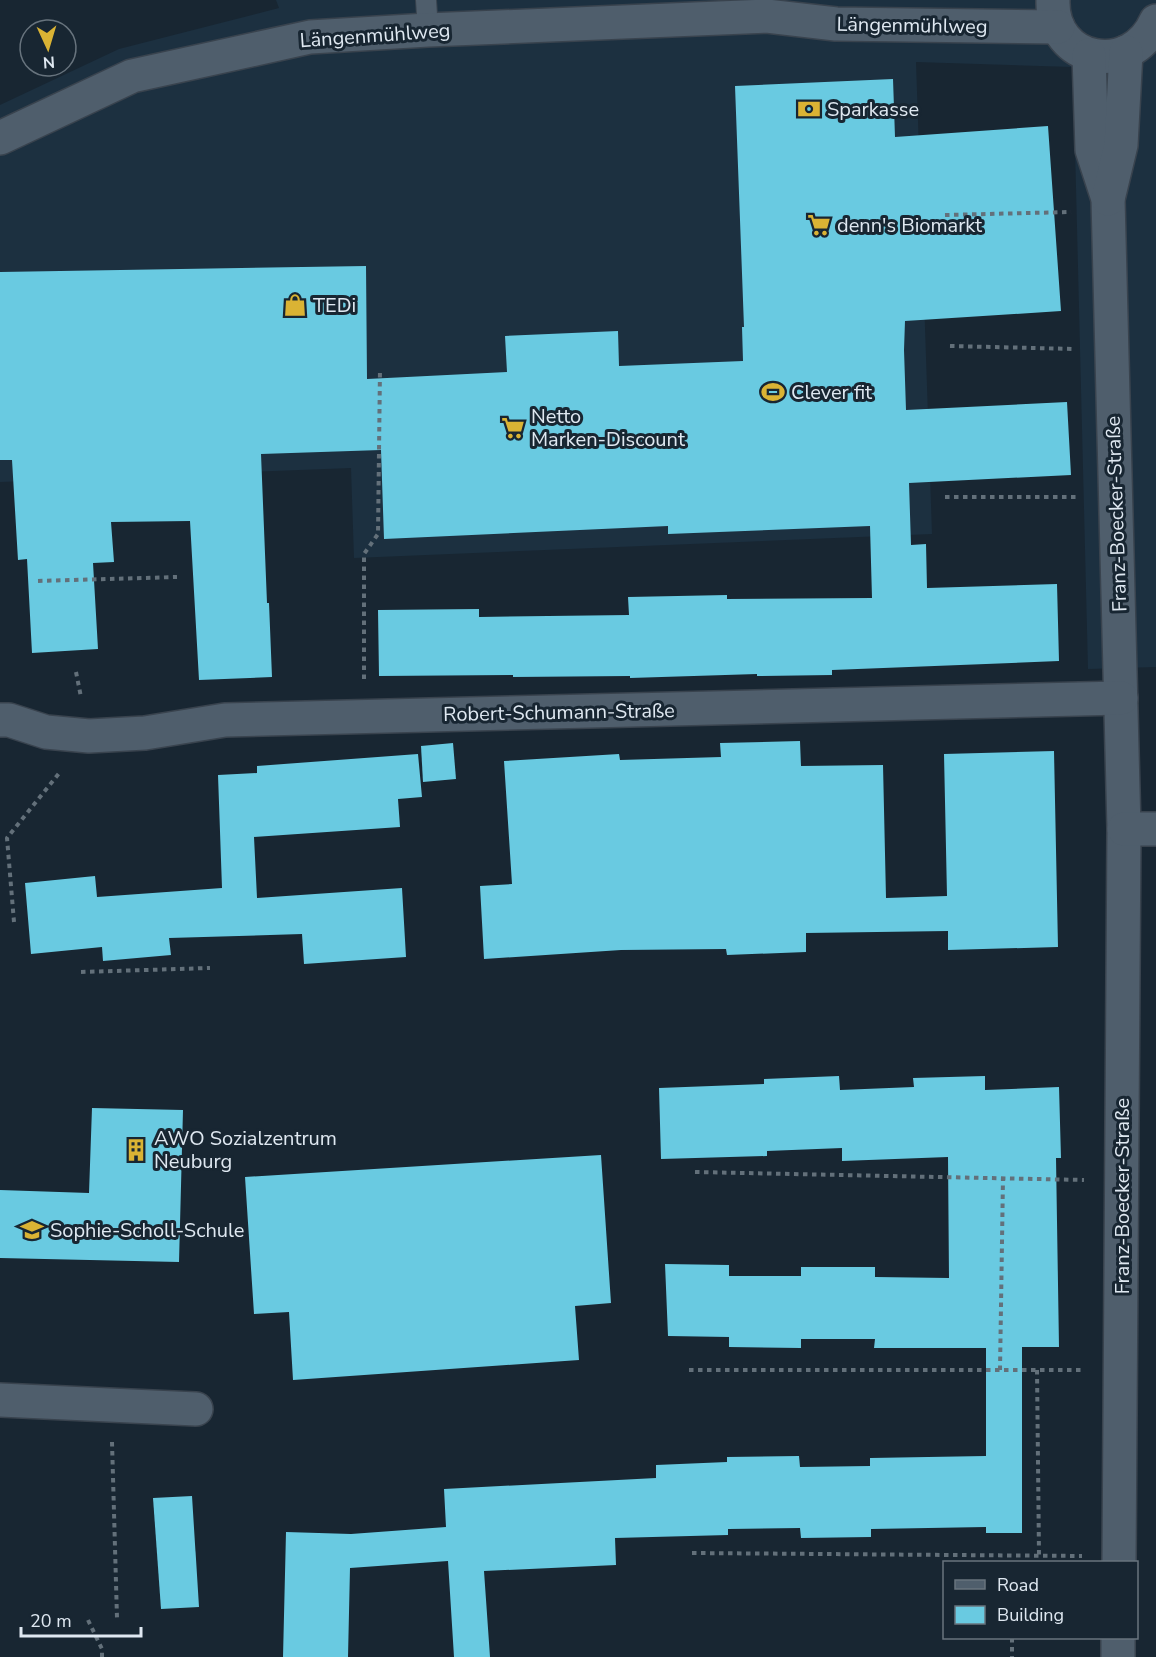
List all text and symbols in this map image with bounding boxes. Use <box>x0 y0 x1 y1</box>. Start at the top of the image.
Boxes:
street label: Längenmühlweg <box>836 11 988 40</box>
street label: Längenmühlweg <box>299 17 451 54</box>
north arrow <box>18 18 78 78</box>
text: N <box>42 51 56 73</box>
bank icon: Sparkasse <box>796 96 822 122</box>
place label: Sparkasse <box>827 96 919 123</box>
supermarket icon: denn's Biomarkt <box>806 212 832 238</box>
place label: denn's Biomarkt <box>837 212 983 239</box>
shop icon: TEDi <box>282 292 308 318</box>
place label: TEDi <box>313 292 356 319</box>
sports icon: Clever fit <box>760 379 786 405</box>
place label: Clever fit <box>791 379 873 406</box>
place label: Netto Marken-Discount <box>531 403 686 453</box>
supermarket icon: Netto Marken-Discount <box>500 415 526 441</box>
street label: Franz-Boecker-Straße <box>1100 415 1133 613</box>
street label: Robert-Schumann-Straße <box>443 697 675 728</box>
street label: Franz-Boecker-Straße <box>1109 1098 1136 1294</box>
place label: AWO Sozialzentrum Neuburg <box>154 1125 337 1175</box>
building icon: AWO Sozialzentrum Neuburg <box>123 1137 149 1163</box>
school or university icon: Sophie-Scholl-Schule <box>19 1217 45 1243</box>
place label: Sophie-Scholl-Schule <box>50 1217 244 1244</box>
legend <box>943 1561 1138 1639</box>
text: Road <box>997 1573 1039 1597</box>
scale bar <box>21 1600 141 1638</box>
text: Building <box>997 1603 1064 1627</box>
text: 20 m <box>30 1609 72 1633</box>

